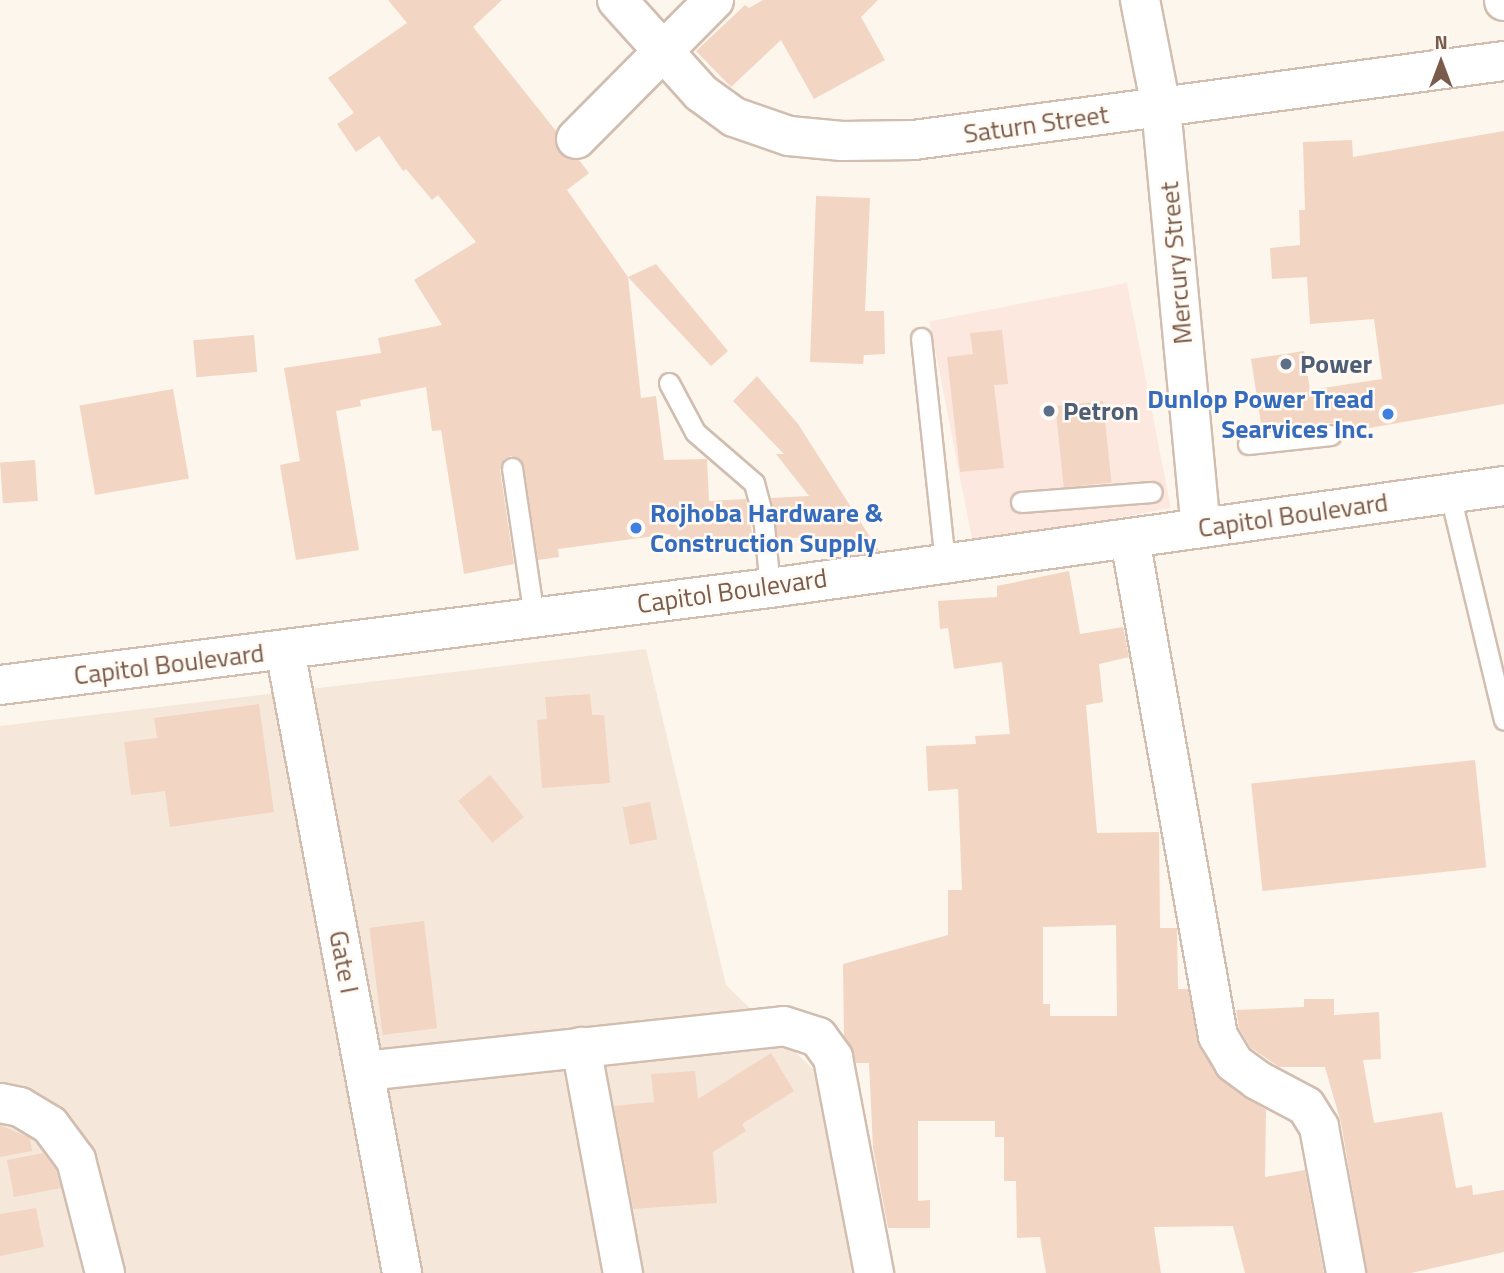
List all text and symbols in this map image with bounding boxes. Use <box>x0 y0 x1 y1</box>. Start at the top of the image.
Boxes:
text: N <box>1434 27 1448 56</box>
north arrow <box>1406 28 1476 98</box>
street label: Saturn Street <box>962 98 1110 150</box>
street label: Mercury Street <box>1153 180 1199 346</box>
place label: Power <box>1300 348 1372 380</box>
marker: Power <box>1278 356 1294 372</box>
place label: Dunlop Power Tread Searvices Inc. <box>1147 383 1374 444</box>
place label: Petron <box>1063 395 1139 427</box>
marker: Petron <box>1041 403 1057 419</box>
marker: Dunlop Power Tread Searvices Inc. <box>1380 406 1396 422</box>
street label: Capitol Boulevard <box>1196 486 1390 544</box>
place label: Rojhoba Hardware & Construction Supply <box>650 497 883 558</box>
marker: Rojhoba Hardware & Construction Supply <box>628 520 644 536</box>
street label: Capitol Boulevard <box>635 562 829 620</box>
street label: Capitol Boulevard <box>72 637 266 691</box>
street label: Gate I <box>323 928 365 996</box>

